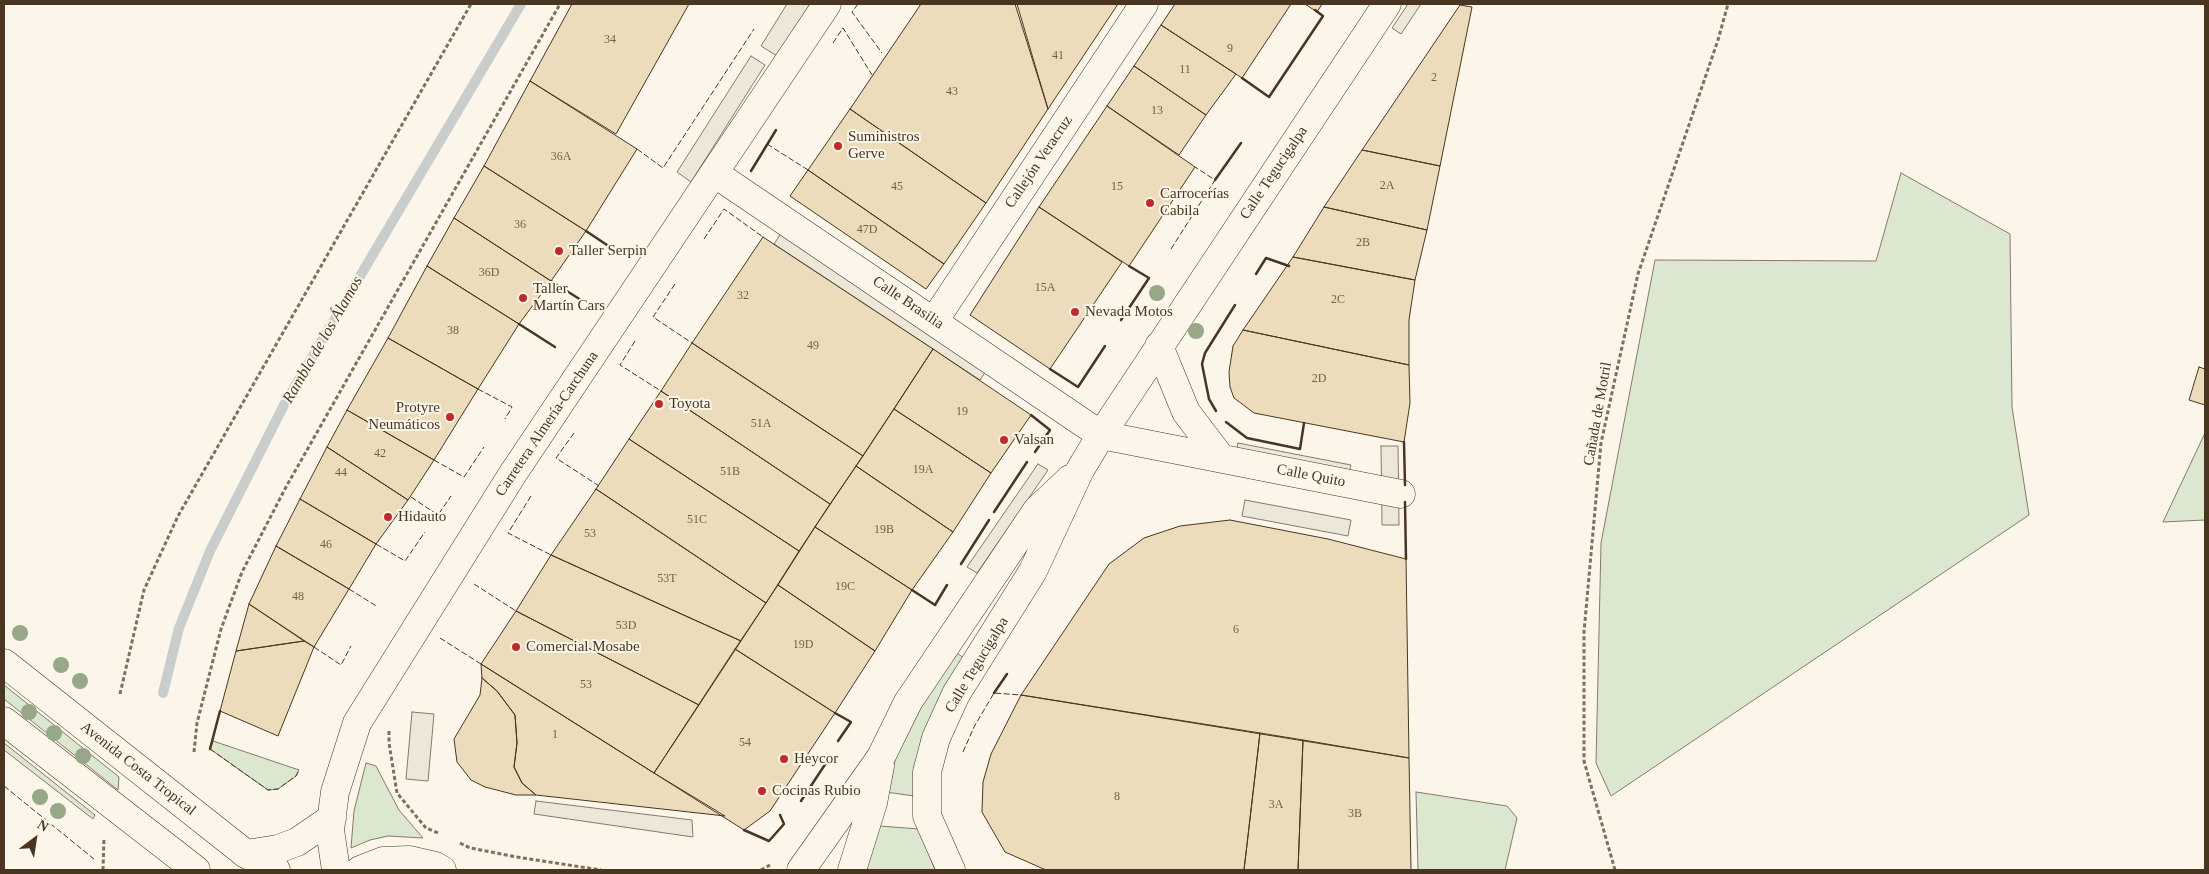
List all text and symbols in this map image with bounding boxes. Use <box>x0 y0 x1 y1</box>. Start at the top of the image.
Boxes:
house number: 34 <box>604 33 616 47</box>
house number: 9 <box>1227 42 1233 56</box>
house number: 41 <box>1052 49 1064 63</box>
house number: 11 <box>1179 63 1191 77</box>
house number: 2 <box>1431 71 1437 85</box>
house number: 43 <box>946 85 958 99</box>
house number: 13 <box>1151 104 1163 118</box>
street label: Callejón Veracruz <box>1001 112 1077 212</box>
street label: Calle Tegucigalpa <box>1236 123 1312 223</box>
place label: Suministros Gerve <box>848 128 920 163</box>
marker: Suministros Gerve <box>832 140 844 152</box>
house number: 36A <box>551 150 571 164</box>
house number: 2A <box>1380 179 1394 193</box>
house number: 45 <box>891 180 903 194</box>
house number: 15 <box>1111 180 1123 194</box>
place label: Carrocerías Cabila <box>1160 185 1229 220</box>
marker: Carrocerías Cabila <box>1144 197 1156 209</box>
house number: 36 <box>514 218 526 232</box>
house number: 47D <box>857 223 877 237</box>
house number: 2B <box>1356 236 1370 250</box>
place label: Taller Serpin <box>569 242 647 260</box>
marker: Taller Serpin <box>553 245 565 257</box>
house number: 36D <box>479 266 499 280</box>
water label: Rambla de los Álamos <box>279 273 367 407</box>
street label: Calle Brasilia <box>869 273 947 333</box>
place label: Taller Martín Cars <box>533 280 605 315</box>
house number: 15A <box>1035 281 1055 295</box>
house number: 32 <box>737 289 749 303</box>
marker: Taller Martín Cars <box>517 292 529 304</box>
house number: 2C <box>1331 293 1345 307</box>
place label: Nevada Motos <box>1085 303 1173 321</box>
marker: Nevada Motos <box>1069 306 1081 318</box>
house number: 38 <box>447 324 459 338</box>
house number: 49 <box>807 339 819 353</box>
street label: Carretera Almería-Carchuna <box>492 348 602 500</box>
street label: Cañada de Motril <box>1580 361 1616 467</box>
house number: 2D <box>1312 372 1326 386</box>
place label: Toyota <box>669 395 710 413</box>
marker: Toyota <box>653 398 665 410</box>
place label: Protyre Neumáticos <box>368 399 440 434</box>
house number: 19 <box>956 405 968 419</box>
marker: Protyre Neumáticos <box>444 411 456 423</box>
house number: 51A <box>751 417 771 431</box>
place label: Valsan <box>1014 431 1054 449</box>
marker: Valsan <box>998 434 1010 446</box>
house number: 42 <box>374 447 386 461</box>
street label: Calle Quito <box>1275 461 1347 491</box>
house number: 19A <box>913 463 933 477</box>
house number: 51B <box>720 465 740 479</box>
house number: 44 <box>335 466 347 480</box>
place label: Hidauto <box>398 508 446 526</box>
marker: Hidauto <box>382 511 394 523</box>
house number: 51C <box>687 513 707 527</box>
house number: 19B <box>874 523 894 537</box>
house number: 53 <box>584 527 596 541</box>
house number: 46 <box>320 538 332 552</box>
house number: 53T <box>657 572 677 586</box>
house number: 19C <box>835 580 855 594</box>
house number: 48 <box>292 590 304 604</box>
street label: Calle Tegucigalpa <box>941 614 1013 716</box>
house number: 53D <box>616 619 636 633</box>
house number: 6 <box>1233 623 1239 637</box>
place label: Comercial Mosabe <box>526 638 640 656</box>
house number: 19D <box>793 638 813 652</box>
marker: Comercial Mosabe <box>510 641 522 653</box>
house number: 53 <box>580 678 592 692</box>
street label: Avenida Costa Tropical <box>77 718 199 820</box>
house number: 1 <box>552 728 558 742</box>
house number: 54 <box>739 736 751 750</box>
place label: Heycor <box>794 750 838 768</box>
marker: Heycor <box>778 753 790 765</box>
place label: Cocinas Rubio <box>772 782 861 800</box>
marker: Cocinas Rubio <box>756 785 768 797</box>
house number: 8 <box>1114 790 1120 804</box>
house number: 3A <box>1269 798 1283 812</box>
house number: 3B <box>1348 807 1362 821</box>
north arrow <box>10 814 60 864</box>
text: N <box>35 817 51 835</box>

